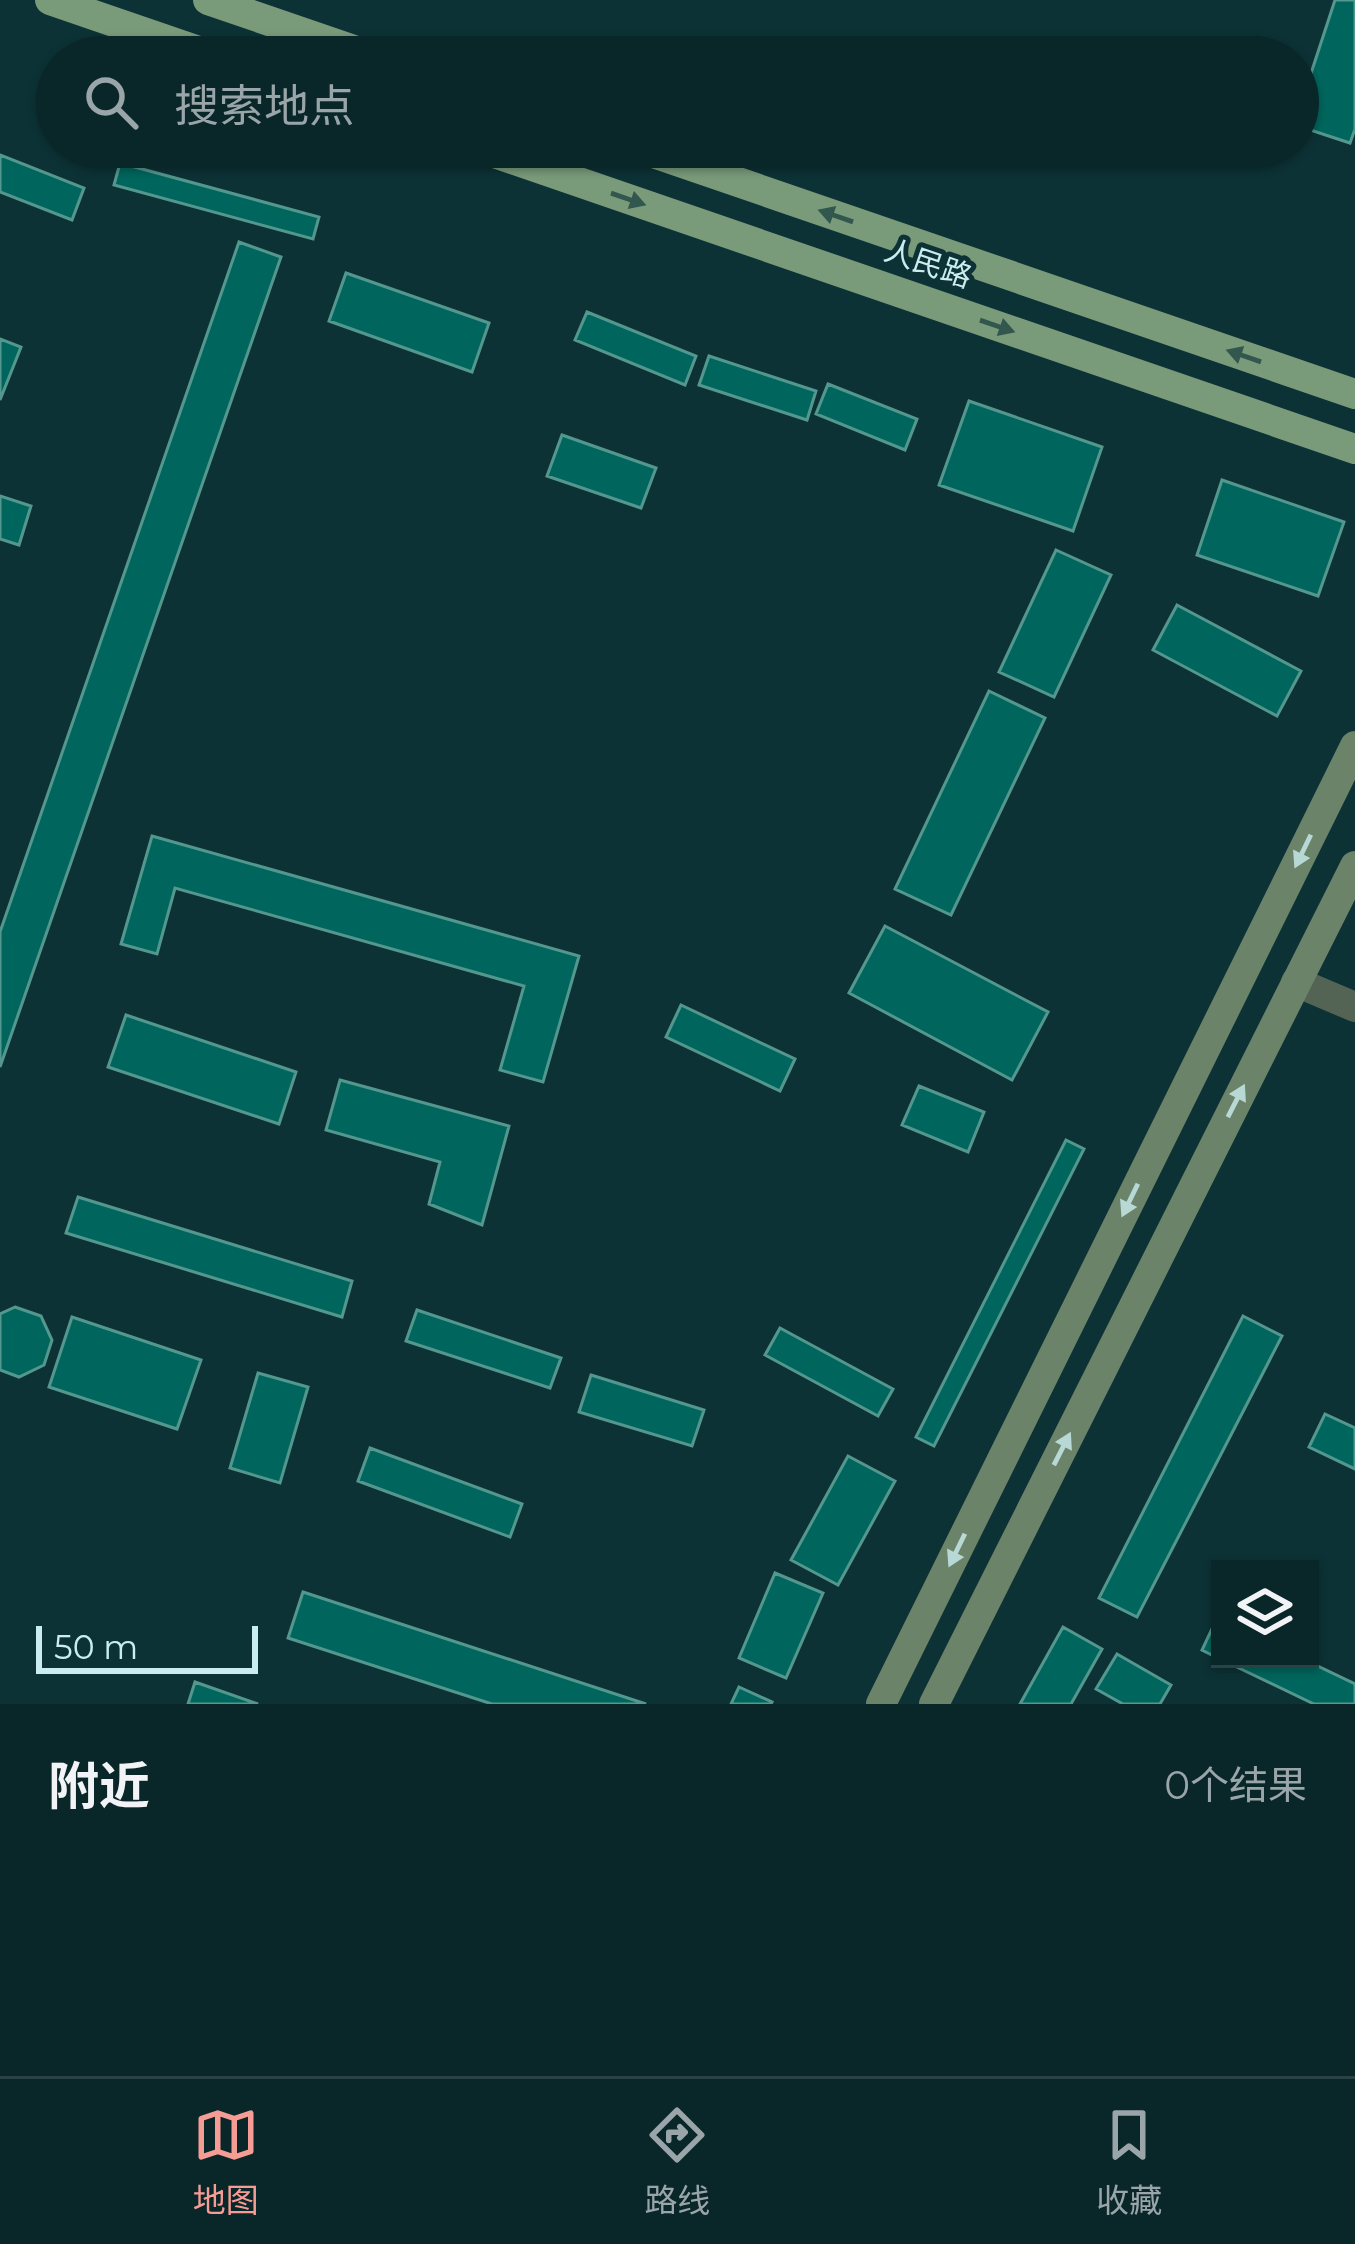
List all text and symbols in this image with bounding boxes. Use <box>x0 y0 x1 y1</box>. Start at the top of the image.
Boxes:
search box <box>36 36 1319 168</box>
icon: search <box>78 69 144 135</box>
text: 搜索地点 <box>174 78 354 133</box>
one-way arrow <box>610 191 646 209</box>
one-way arrow <box>817 205 854 224</box>
street label: 人民路 <box>880 231 977 296</box>
one-way arrow <box>979 318 1015 336</box>
one-way arrow <box>1226 346 1262 364</box>
one-way arrow <box>1293 834 1313 869</box>
one-way arrow <box>1226 1083 1246 1118</box>
one-way arrow <box>1120 1183 1140 1218</box>
one-way arrow <box>1051 1432 1071 1466</box>
one-way arrow <box>948 1533 968 1567</box>
map controls <box>1211 1560 1319 1668</box>
button: layers <box>1211 1560 1319 1668</box>
scale bar <box>36 1620 258 1673</box>
text: 50 m <box>54 1627 138 1667</box>
text: 附近 <box>48 1755 150 1817</box>
text: 0个结果 <box>1164 1761 1307 1809</box>
tab: 地图 <box>193 2102 259 2222</box>
tab: 路线 <box>644 2102 710 2222</box>
tab: 收藏 <box>1096 2102 1162 2222</box>

